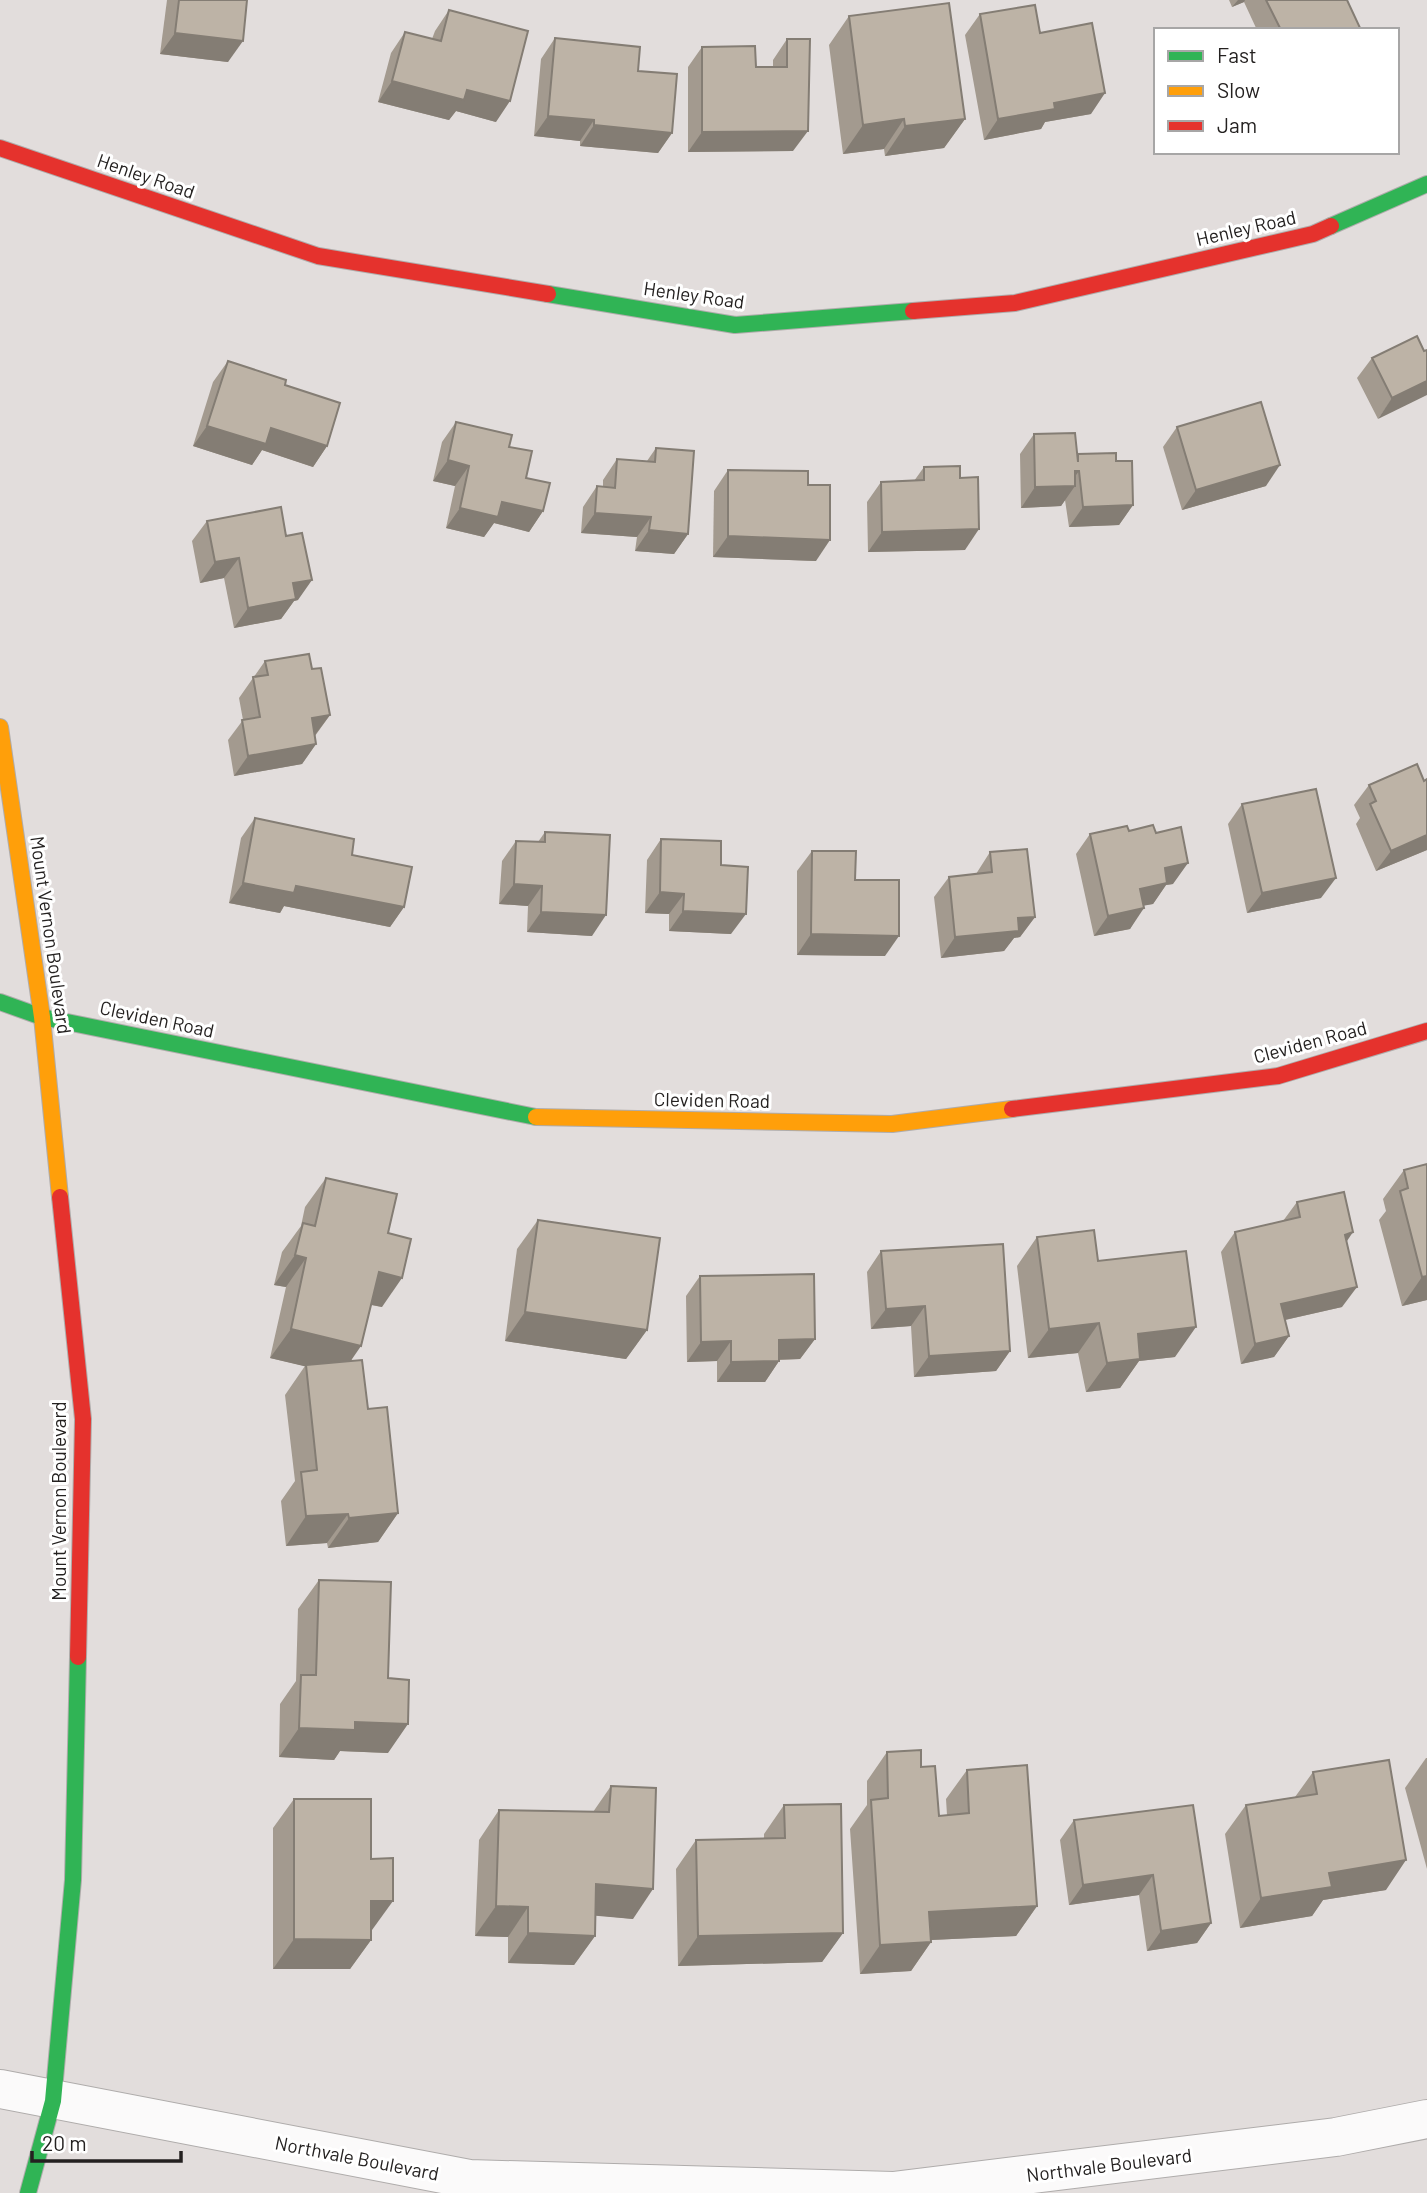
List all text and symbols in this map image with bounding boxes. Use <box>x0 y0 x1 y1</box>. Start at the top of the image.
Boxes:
legend <box>1154 28 1399 154</box>
text: Fast <box>1217 42 1257 67</box>
text: Slow <box>1217 77 1260 102</box>
text: Jam <box>1217 112 1257 137</box>
street label: Henley Road <box>94 148 198 203</box>
street label: Henley Road <box>1194 205 1298 250</box>
street label: Henley Road <box>642 276 746 313</box>
street label: Mount Vernon Boulevard <box>26 835 77 1035</box>
street label: Cleviden Road <box>98 995 216 1042</box>
street label: Cleviden Road <box>1251 1015 1369 1068</box>
street label: Cleviden Road <box>654 1087 770 1112</box>
street label: Mount Vernon Boulevard <box>47 1401 70 1601</box>
scale bar <box>32 2120 180 2164</box>
text: 20 m <box>42 2130 87 2155</box>
street label: Northvale Boulevard <box>273 2130 441 2185</box>
street label: Northvale Boulevard <box>1025 2143 1193 2186</box>

